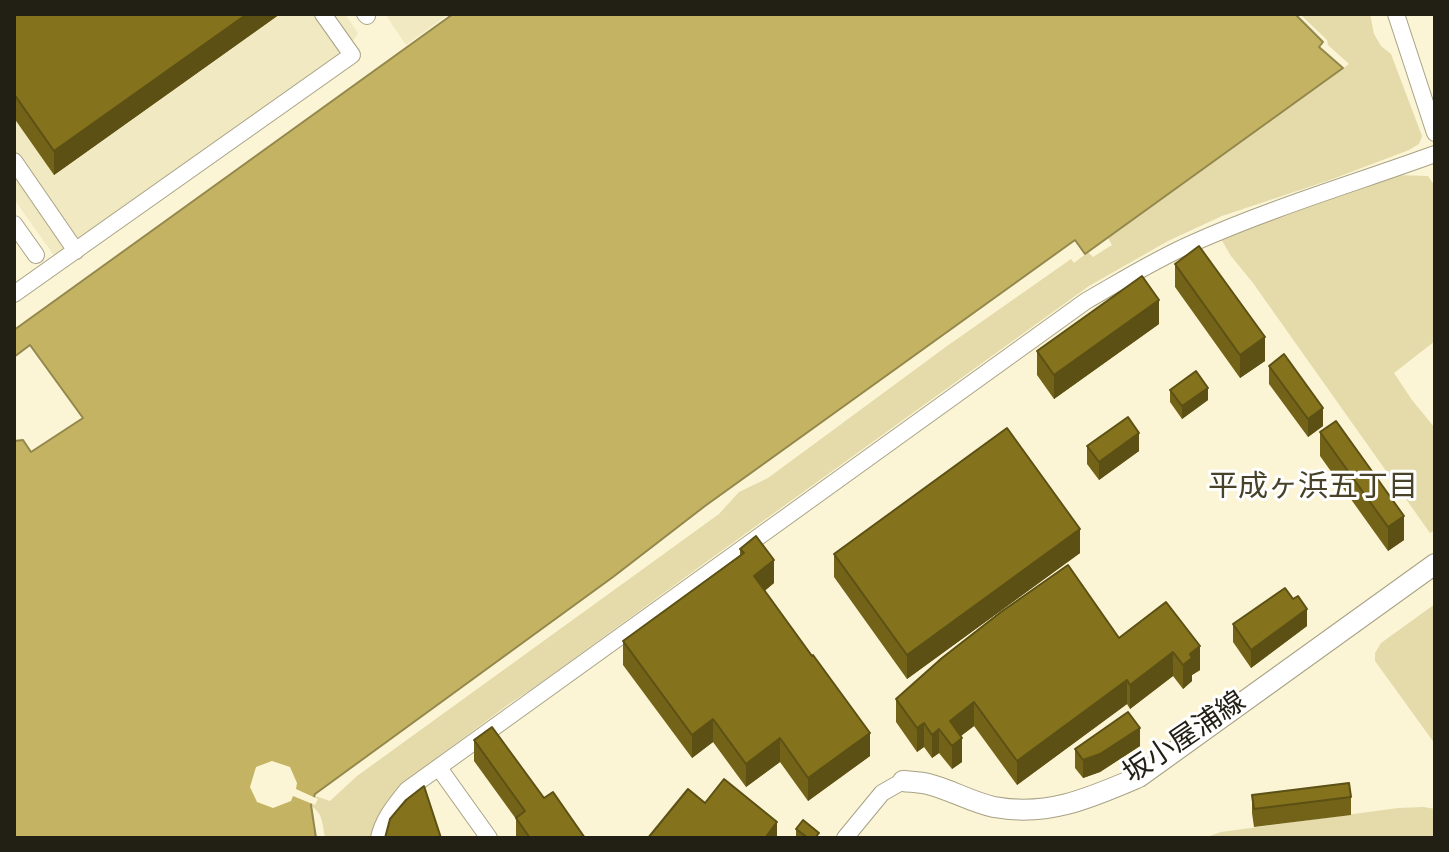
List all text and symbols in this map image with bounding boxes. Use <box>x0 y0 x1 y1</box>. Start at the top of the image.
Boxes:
district label: 平成ヶ浜五丁目 <box>1208 472 1418 508</box>
street label: 坂小屋浦線 <box>1119 687 1253 793</box>

